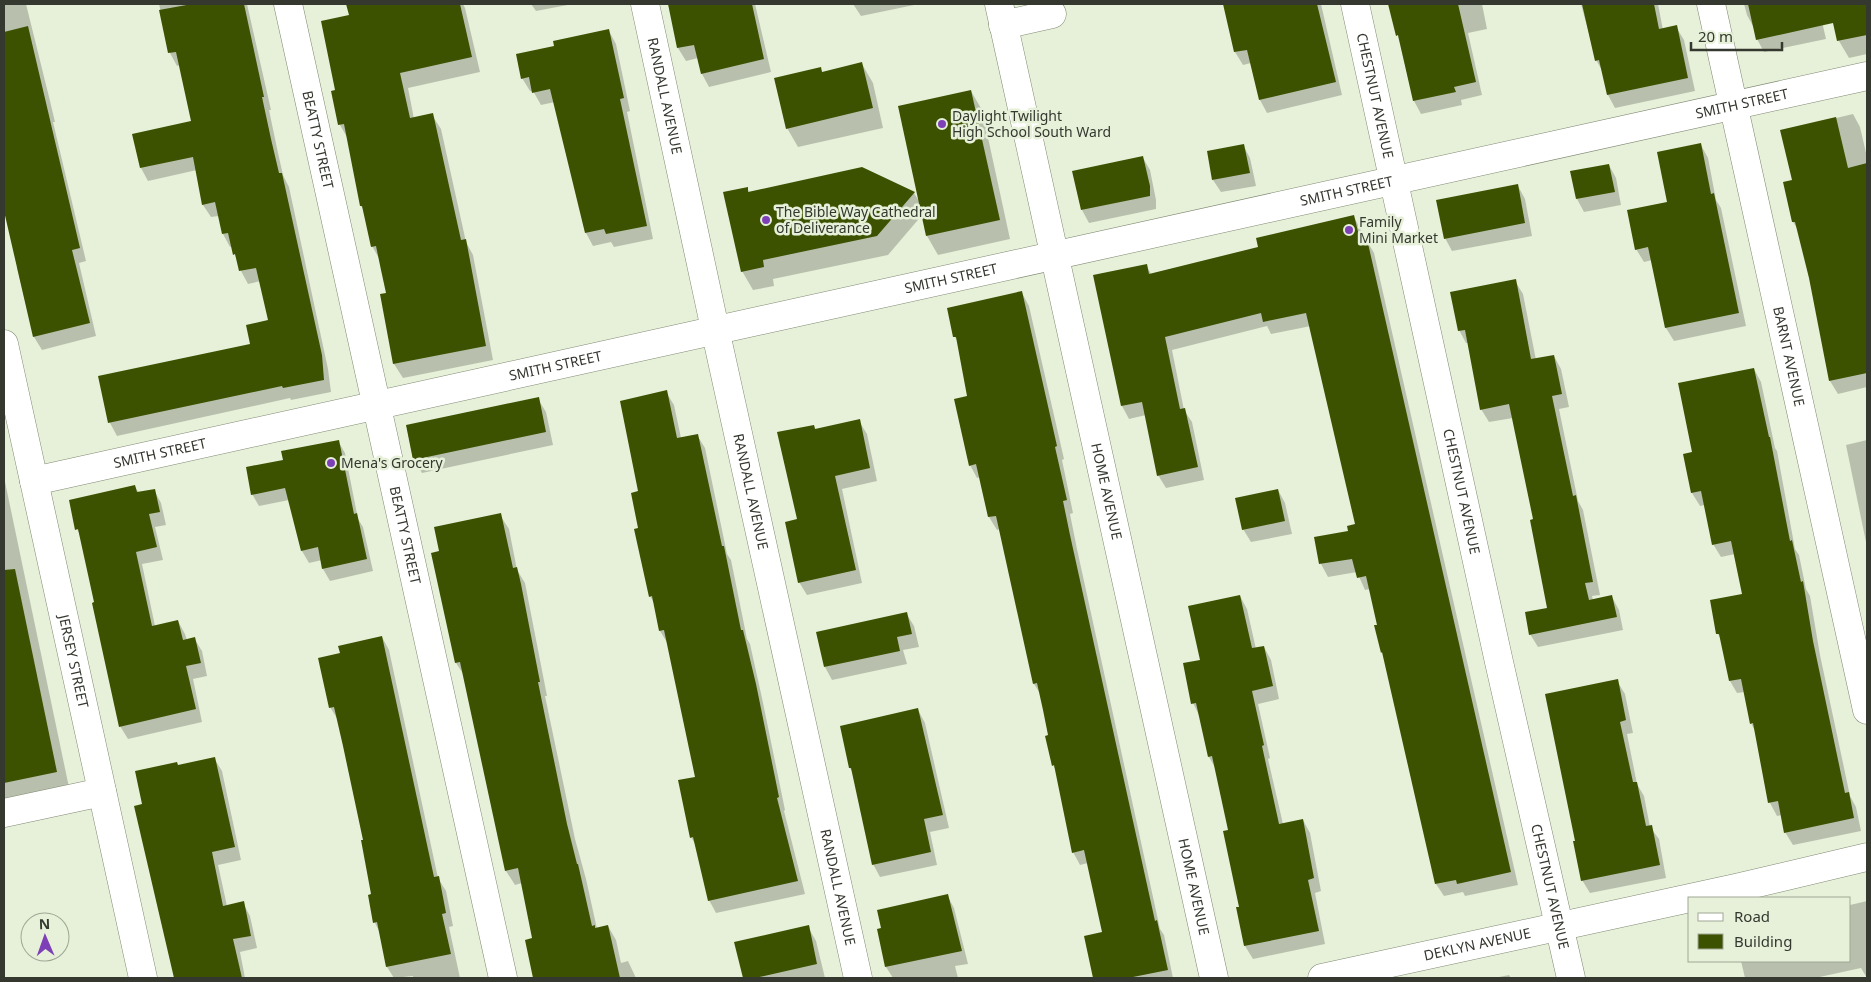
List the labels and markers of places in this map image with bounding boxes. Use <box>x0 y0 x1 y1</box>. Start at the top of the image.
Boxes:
place label: Daylight Twilight High School South Ward <box>952 106 1111 141</box>
marker: Daylight Twilight High School South Ward <box>936 118 948 130</box>
place label: The Bible Way Cathedral of Deliverance <box>776 202 936 237</box>
place label: Family Mini Market <box>1359 212 1438 247</box>
marker: The Bible Way Cathedral of Deliverance <box>760 214 772 226</box>
marker: Family Mini Market <box>1343 224 1355 236</box>
place label: Mena's Grocery <box>341 453 444 472</box>
marker: Mena's Grocery <box>325 457 337 469</box>

